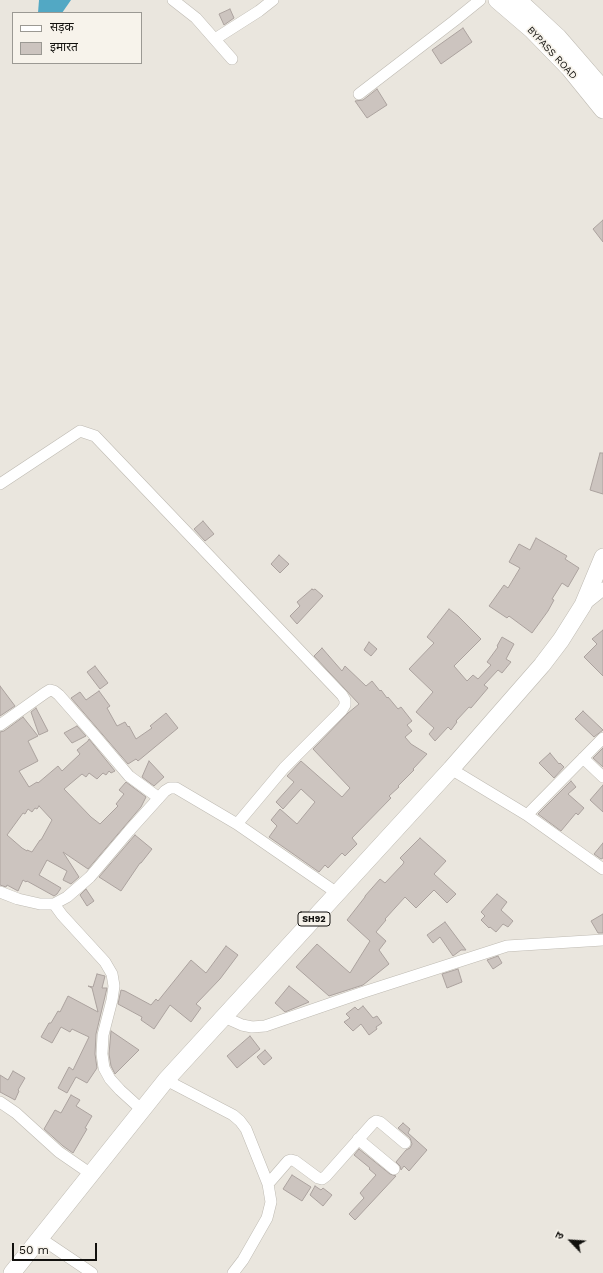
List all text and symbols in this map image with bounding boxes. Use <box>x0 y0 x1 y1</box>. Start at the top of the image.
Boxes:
legend <box>12 12 142 64</box>
text: सड़क <box>50 20 74 34</box>
street label: BYPASS ROAD <box>524 24 580 82</box>
text: इमारत <box>50 40 78 54</box>
road number: SH92 <box>298 912 330 926</box>
north arrow <box>551 1221 591 1261</box>
text: उ <box>552 1230 567 1241</box>
scale bar <box>14 1235 99 1261</box>
text: 50 m <box>19 1243 49 1257</box>

